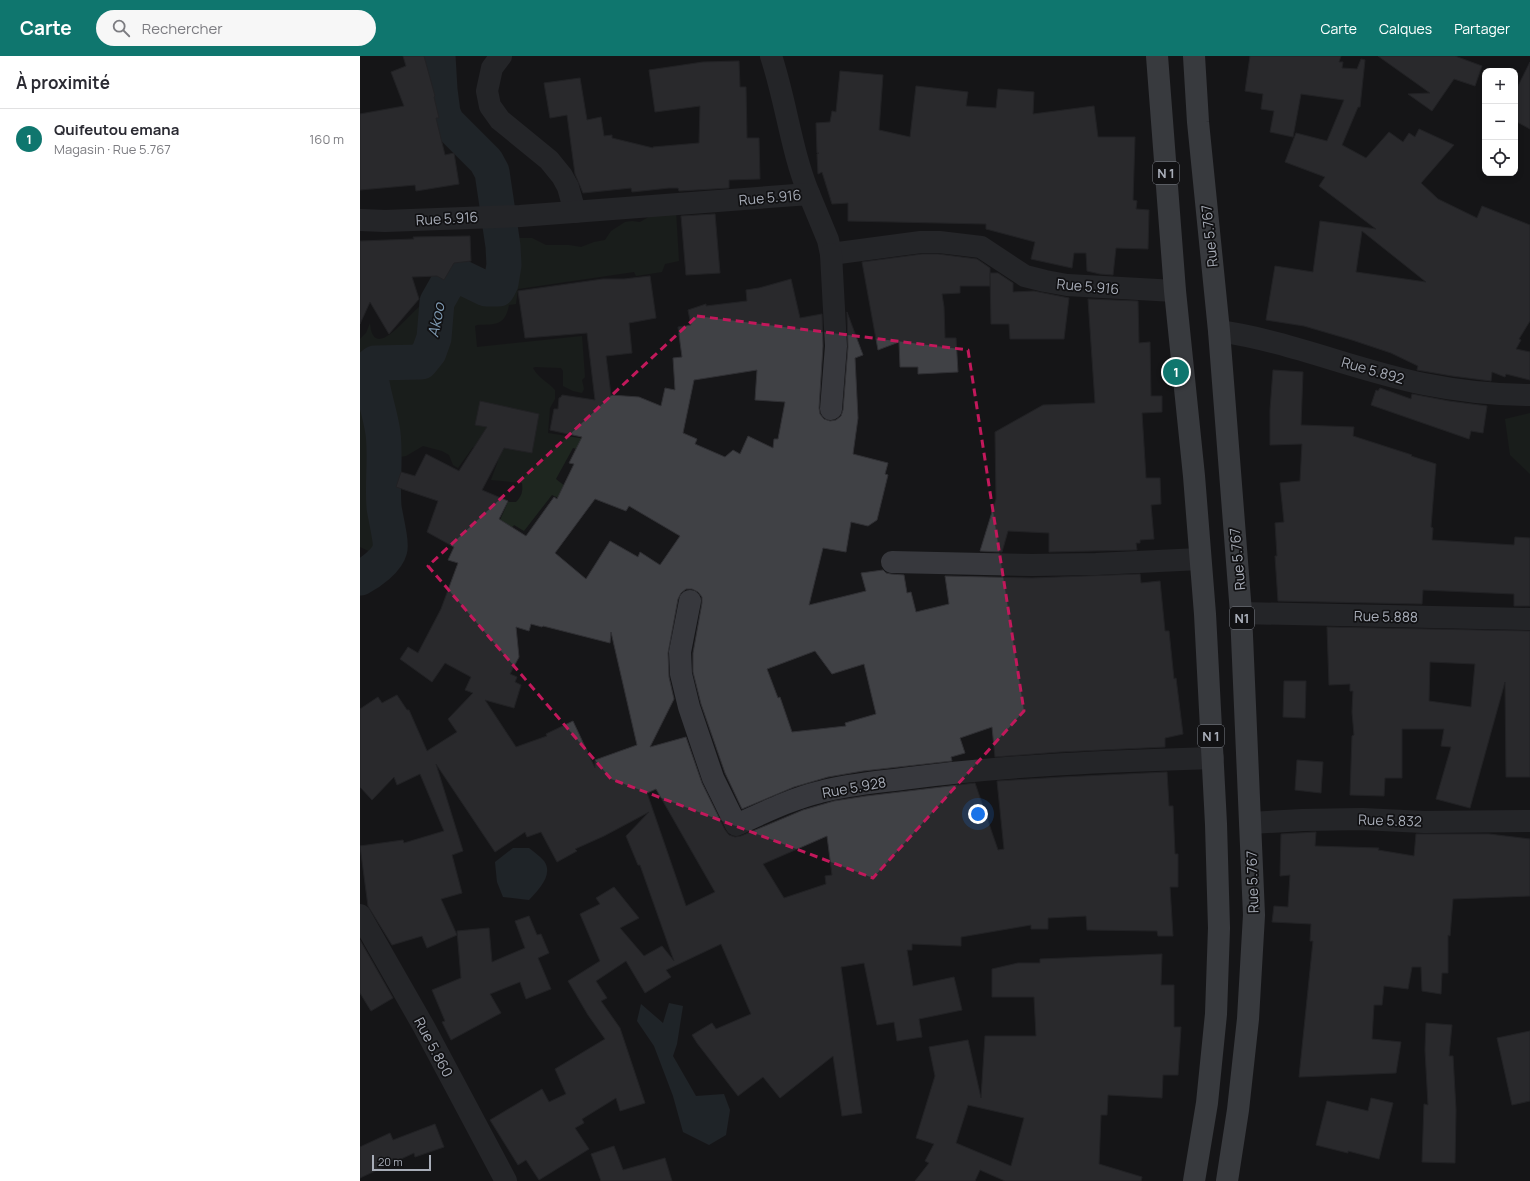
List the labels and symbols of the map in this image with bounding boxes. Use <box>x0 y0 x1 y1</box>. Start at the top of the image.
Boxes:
road number: N 1 <box>1153 162 1179 184</box>
street label: Rue 5.916 <box>738 185 802 209</box>
street label: Rue 5.767 <box>1196 204 1222 268</box>
street label: Rue 5.916 <box>415 207 479 229</box>
street label: Rue 5.916 <box>1056 274 1120 298</box>
water label: Akoo <box>422 300 450 339</box>
street label: Rue 5.892 <box>1339 352 1407 388</box>
pin: 1 <box>1163 357 1189 387</box>
street label: Rue 5.767 <box>1225 527 1249 591</box>
street label: Rue 5.888 <box>1354 606 1418 626</box>
road number: N1 <box>1230 607 1254 629</box>
road number: N 1 <box>1198 725 1224 747</box>
street label: Rue 5.928 <box>821 772 887 802</box>
your location <box>968 804 988 824</box>
street label: Rue 5.832 <box>1358 809 1422 831</box>
street label: Rue 5.767 <box>1241 850 1263 914</box>
street label: Rue 5.860 <box>410 1014 458 1080</box>
scale bar <box>372 1153 431 1172</box>

